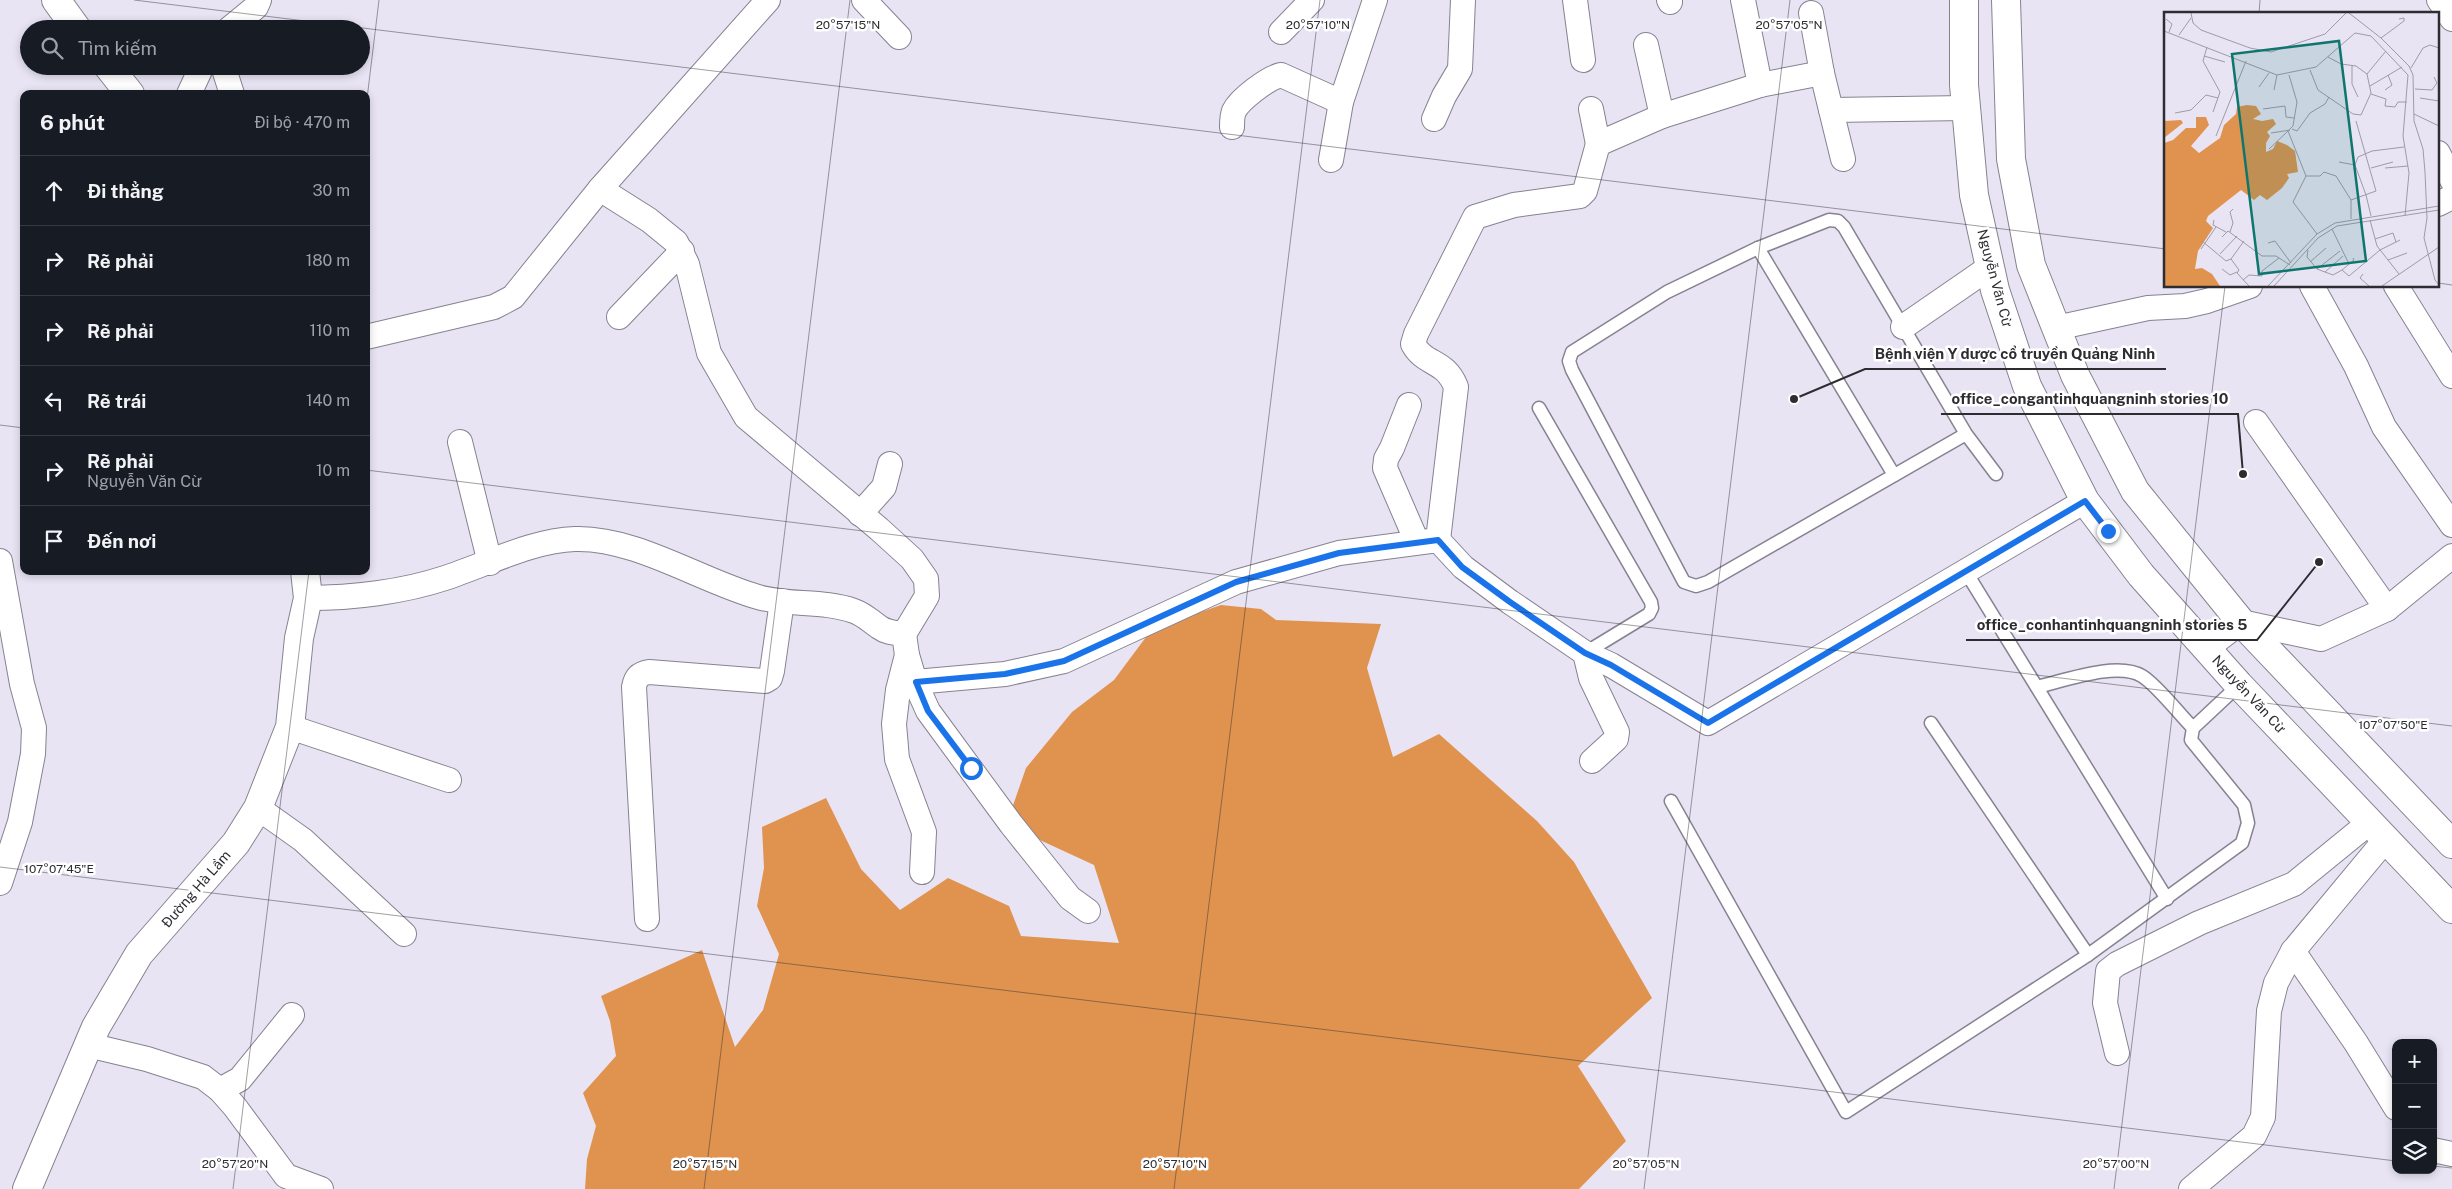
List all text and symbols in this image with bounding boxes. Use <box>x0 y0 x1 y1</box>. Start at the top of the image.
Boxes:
inset map <box>2164 12 2440 288</box>
text: 20°57'15"N <box>816 18 880 32</box>
text: 20°57'10"N <box>1286 18 1350 32</box>
text: 20°57'05"N <box>1755 18 1823 32</box>
search box <box>20 20 370 75</box>
icon: search <box>38 34 66 62</box>
text: Tìm kiếm <box>78 37 157 59</box>
text: 6 phút <box>40 110 105 135</box>
text: Đi bộ · 470 m <box>254 113 350 132</box>
icon: ahead <box>40 177 68 205</box>
text: Đi thẳng <box>87 180 164 202</box>
text: 30 m <box>313 181 350 200</box>
street label: Nguyễn Văn Cừ <box>1974 227 2016 329</box>
icon: right <box>40 247 68 275</box>
text: Rẽ phải <box>87 250 154 272</box>
text: 180 m <box>306 251 350 270</box>
icon: right <box>40 317 68 345</box>
text: Rẽ phải <box>87 320 154 342</box>
text: 110 m <box>309 321 350 340</box>
callout: Bệnh viện Y dược cổ truyền Quảng Ninh <box>1865 339 2166 369</box>
text: Bệnh viện Y dược cổ truyền Quảng Ninh <box>1875 345 2155 362</box>
callout: office_congantinhquangninh stories 10 <box>1941 384 2238 414</box>
icon: left <box>40 387 68 415</box>
text: Rẽ trái <box>87 390 146 412</box>
text: office_congantinhquangninh stories 10 <box>1952 390 2229 407</box>
text: 140 m <box>306 391 350 410</box>
text: Rẽ phải <box>87 450 154 472</box>
icon: right <box>40 457 68 485</box>
text: 10 m <box>316 461 350 480</box>
text: Nguyễn Văn Cừ <box>87 472 202 491</box>
route end <box>2097 520 2120 543</box>
icon: arrive <box>40 527 68 555</box>
text: Đến nơi <box>87 530 156 552</box>
callout: office_conhantinhquangninh stories 5 <box>1966 610 2257 640</box>
text: office_conhantinhquangninh stories 5 <box>1977 616 2247 633</box>
street label: Nguyễn Văn Cừ <box>2209 652 2290 737</box>
text: 107°07'50"E <box>2358 718 2428 732</box>
route start <box>960 757 983 780</box>
street label: Đường Hà Lầm <box>158 847 234 931</box>
text: 107°07'45"E <box>24 862 94 876</box>
map controls <box>2392 1039 2437 1174</box>
button: + <box>2392 1039 2437 1084</box>
button: − <box>2392 1084 2437 1129</box>
button: layers <box>2392 1129 2437 1174</box>
text: 20°57'20"N <box>202 1157 268 1171</box>
text: 20°57'15"N <box>673 1157 737 1171</box>
text: 20°57'10"N <box>1143 1157 1207 1171</box>
text: 20°57'05"N <box>1612 1157 1680 1171</box>
text: 20°57'00"N <box>2083 1157 2149 1171</box>

